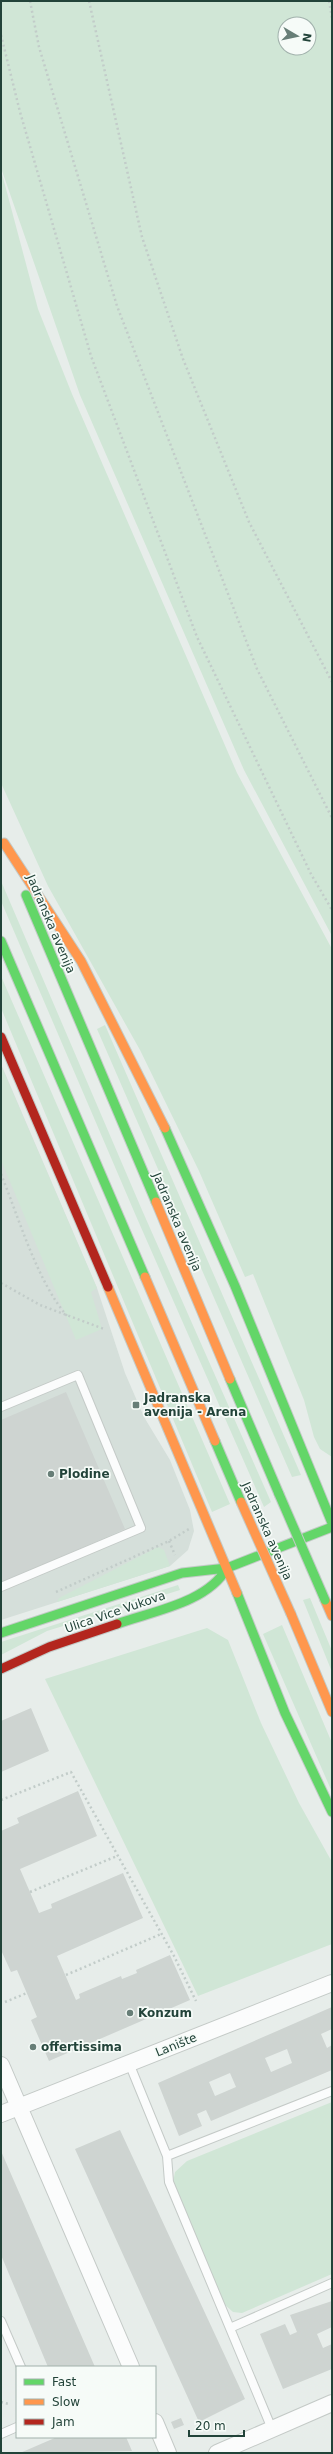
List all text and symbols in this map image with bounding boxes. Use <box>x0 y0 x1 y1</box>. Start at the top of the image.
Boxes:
north arrow <box>277 16 317 56</box>
text: N <box>299 32 314 43</box>
street label: Jadranska avenija <box>23 872 78 976</box>
street label: Jadranska avenija <box>149 1170 204 1274</box>
place label: Jadranska avenija - Arena <box>143 1391 246 1419</box>
marker: Jadranska avenija - Arena <box>131 1400 141 1410</box>
place label: Plodine <box>59 1467 110 1481</box>
marker: Plodine <box>46 1469 56 1479</box>
street label: Jadranska avenija <box>239 1479 295 1582</box>
street label: Ulica Vice Vukova <box>63 1588 167 1636</box>
place label: Konzum <box>138 2006 192 2020</box>
marker: Konzum <box>125 2008 135 2018</box>
street label: Lanište <box>153 2030 199 2060</box>
place label: offertissima <box>41 2040 122 2054</box>
marker: offertissima <box>28 2042 38 2052</box>
legend <box>16 2366 156 2438</box>
text: Fast <box>52 2375 76 2389</box>
text: Slow <box>52 2395 80 2409</box>
scale bar <box>189 2412 244 2438</box>
text: Jam <box>51 2415 75 2429</box>
text: 20 m <box>195 2419 226 2433</box>

